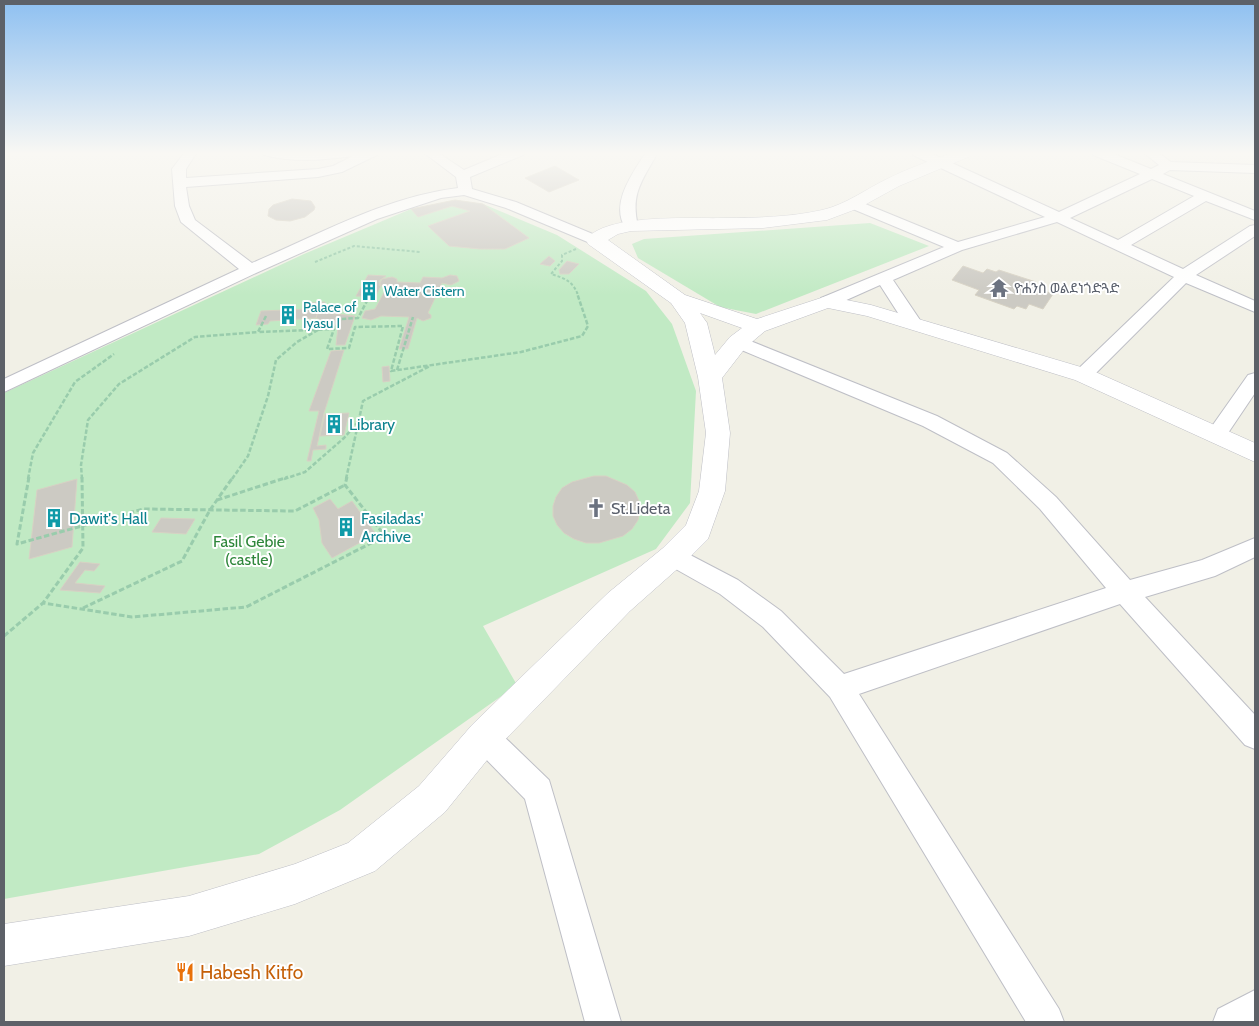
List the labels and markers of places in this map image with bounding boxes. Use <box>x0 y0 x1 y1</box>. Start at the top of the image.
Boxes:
temple icon: ዮሐንስ ወልደነጎድጓድ <box>988 277 1010 299</box>
place label: ዮሐንስ ወልደነጎድጓድ <box>1014 279 1119 297</box>
building icon: Water Cistern <box>358 280 380 302</box>
place label: Water Cistern <box>384 282 465 300</box>
place label: Palace of Iyasu I <box>303 298 357 332</box>
building icon: Palace of Iyasu I <box>277 304 299 326</box>
building icon: Library <box>323 413 345 435</box>
place label: Library <box>349 415 395 434</box>
church icon: St.Lideta <box>585 497 607 519</box>
place label: St.Lideta <box>611 499 671 518</box>
building icon: Dawit's Hall <box>43 507 65 529</box>
place label: Dawit's Hall <box>69 509 148 528</box>
place label: Fasiladas' Archive <box>361 509 424 546</box>
building icon: Fasiladas' Archive <box>335 516 357 538</box>
restaurant icon: Habesh Kitfo <box>174 961 196 983</box>
place label: Habesh Kitfo <box>200 961 303 984</box>

